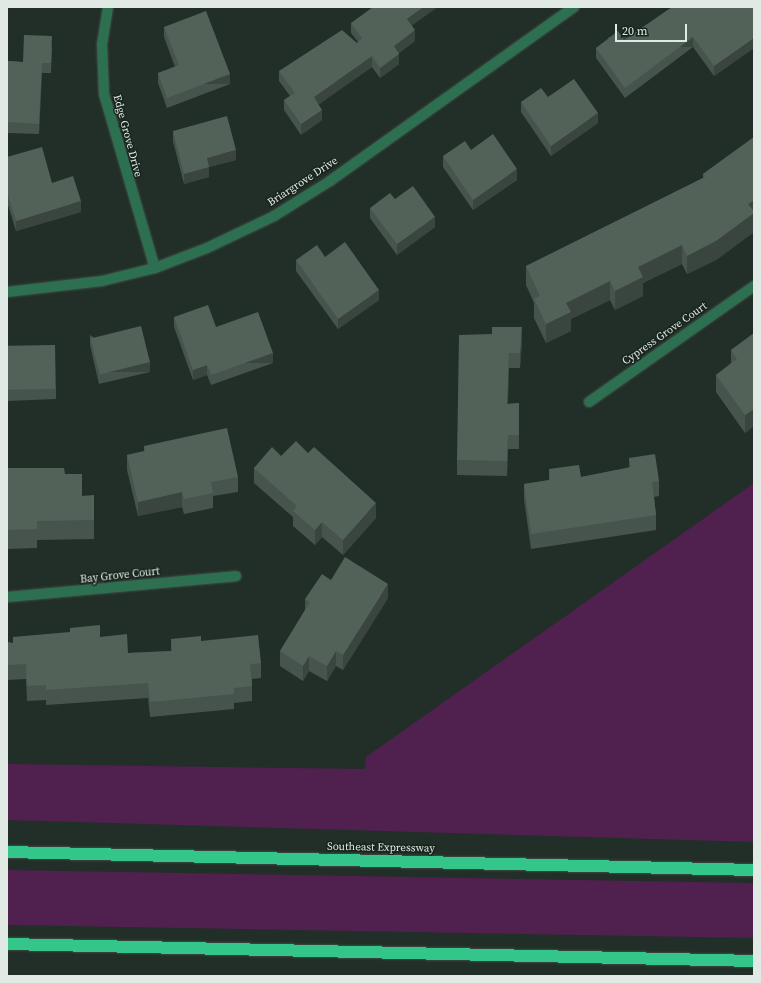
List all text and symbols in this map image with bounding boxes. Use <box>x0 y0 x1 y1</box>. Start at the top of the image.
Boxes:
scale bar <box>617 16 689 42</box>
text: 20 m <box>622 23 648 39</box>
street label: Edge Grove Drive <box>110 93 144 179</box>
street label: Briargrove Drive <box>265 154 341 210</box>
street label: Cypress Grove Court <box>620 300 710 368</box>
street label: Bay Grove Court <box>80 565 160 587</box>
street label: Southeast Expressway <box>327 840 435 856</box>

